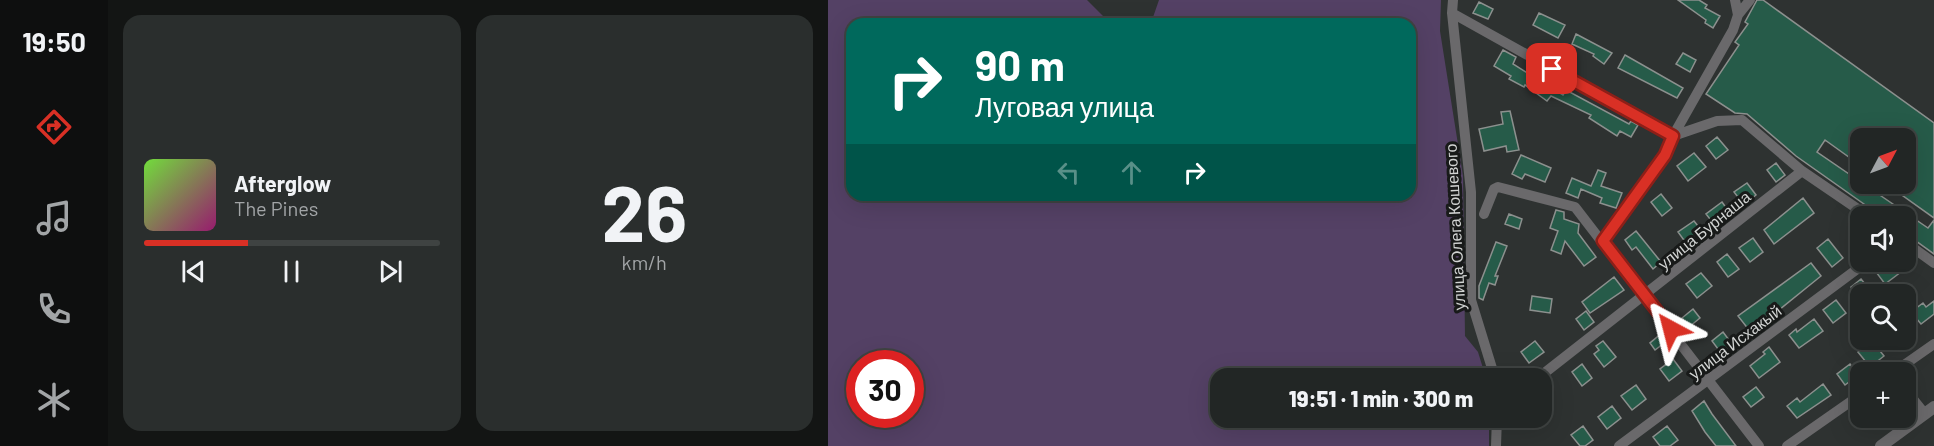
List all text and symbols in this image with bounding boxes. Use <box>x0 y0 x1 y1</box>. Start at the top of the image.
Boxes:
text: 19:50 <box>22 25 86 57</box>
text: 90 m <box>975 39 1065 89</box>
icon: right <box>876 42 954 120</box>
pin <box>1526 43 1577 94</box>
icon: arrive <box>1535 52 1568 85</box>
text: Луговая улица <box>975 90 1154 122</box>
icon: directions <box>33 106 75 148</box>
north arrow <box>1850 128 1916 194</box>
map controls <box>1850 128 1916 428</box>
street label: улица Олега Кошевого <box>1441 143 1468 311</box>
icon: left <box>1052 156 1085 189</box>
icon: ahead <box>1115 156 1148 189</box>
icon: right <box>1178 156 1211 189</box>
text: 26 <box>601 164 687 258</box>
text: Afterglow <box>234 170 331 196</box>
street label: улица Бурнаша <box>1654 186 1754 273</box>
text: The Pines <box>234 196 318 220</box>
icon: music <box>33 197 75 239</box>
button: sound <box>1850 206 1916 272</box>
text: km/h <box>622 250 667 274</box>
icon: previous <box>177 255 210 288</box>
icon: pause <box>275 255 308 288</box>
icon: next <box>374 255 407 288</box>
button: search <box>1850 284 1916 350</box>
icon: phone <box>33 288 75 330</box>
position arrow <box>1639 297 1703 361</box>
street label: улица Исхакый <box>1685 301 1785 383</box>
speed limit sign: 30 <box>846 350 924 428</box>
button: + <box>1850 362 1916 428</box>
icon: climate <box>33 379 75 421</box>
text: 19:51 · 1 min · 300 m <box>1289 385 1473 411</box>

